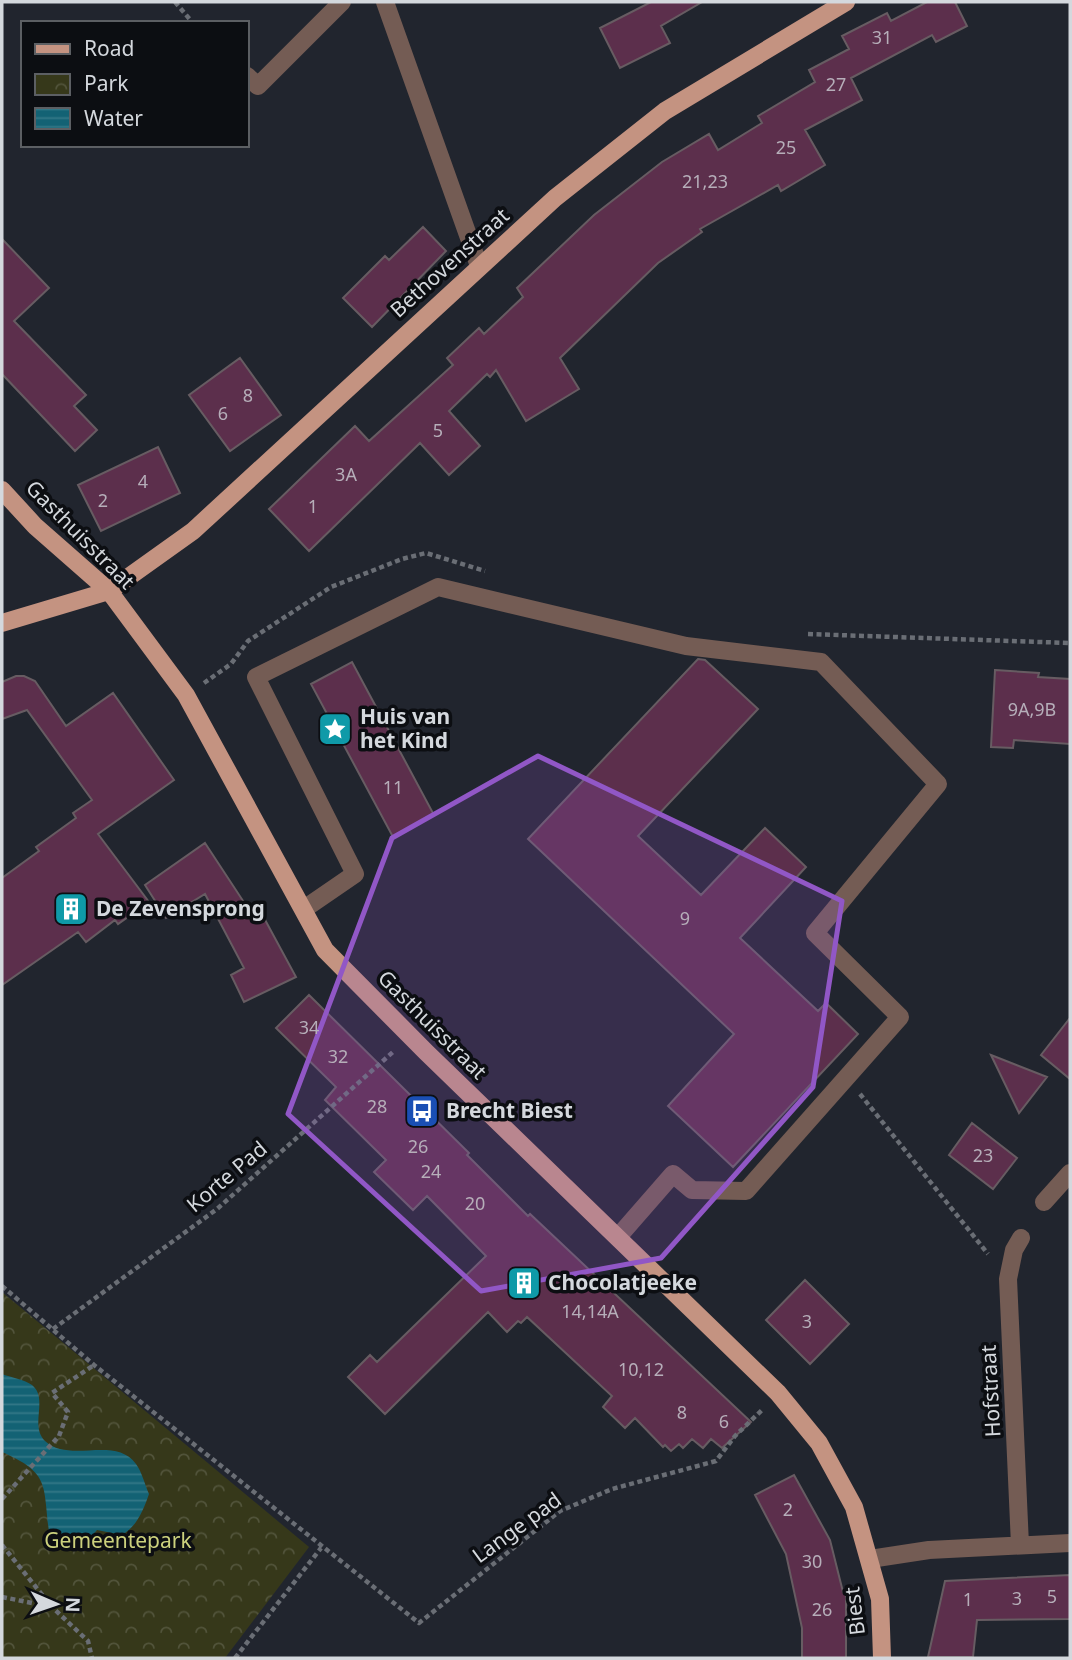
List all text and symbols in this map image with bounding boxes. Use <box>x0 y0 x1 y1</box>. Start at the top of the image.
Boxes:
legend <box>21 21 248 147</box>
house number: 31 <box>872 25 892 49</box>
text: Road <box>84 34 134 62</box>
text: Park <box>84 69 129 97</box>
house number: 27 <box>826 72 846 96</box>
text: Water <box>84 104 143 132</box>
house number: 25 <box>776 135 796 159</box>
house number: 21,23 <box>682 169 728 193</box>
street label: Bethovenstraat <box>384 201 515 323</box>
house number: 8 <box>243 383 253 407</box>
house number: 6 <box>218 401 228 425</box>
house number: 5 <box>433 418 443 442</box>
house number: 3A <box>335 462 357 486</box>
house number: 4 <box>138 469 148 493</box>
street label: Gasthuisstraat <box>20 474 142 595</box>
house number: 2 <box>98 488 108 512</box>
house number: 1 <box>308 494 318 518</box>
house number: 9A,9B <box>1008 697 1056 721</box>
place label: Huis van het Kind <box>360 702 450 754</box>
place icon: Huis van het Kind <box>316 710 354 748</box>
house number: 11 <box>383 775 403 799</box>
building icon: De Zevensprong <box>52 890 90 928</box>
place label: De Zevensprong <box>96 894 265 922</box>
house number: 9 <box>680 906 690 930</box>
street label: Gasthuisstraat <box>372 964 494 1085</box>
house number: 34 <box>299 1015 319 1039</box>
house number: 32 <box>328 1044 348 1068</box>
bus stop icon: Brecht Biest <box>403 1092 441 1130</box>
house number: 28 <box>367 1094 387 1118</box>
place label: Brecht Biest <box>446 1096 573 1124</box>
street label: Korte Pad <box>180 1134 272 1218</box>
house number: 26 <box>408 1134 428 1158</box>
house number: 23 <box>973 1143 993 1167</box>
house number: 24 <box>421 1159 441 1183</box>
house number: 20 <box>465 1191 485 1215</box>
building icon: Chocolatjeeke <box>505 1264 543 1302</box>
place label: Chocolatjeeke <box>548 1268 697 1296</box>
house number: 14,14A <box>561 1299 619 1323</box>
house number: 3 <box>802 1309 812 1333</box>
street label: Hofstraat <box>974 1344 1006 1438</box>
house number: 10,12 <box>618 1357 664 1381</box>
house number: 8 <box>677 1400 687 1424</box>
house number: 6 <box>719 1409 729 1433</box>
street label: Lange pad <box>466 1485 567 1569</box>
house number: 2 <box>783 1497 793 1521</box>
park label: Gemeentepark <box>44 1526 192 1554</box>
house number: 30 <box>802 1549 822 1573</box>
north arrow <box>21 1569 91 1639</box>
house number: 5 <box>1047 1584 1057 1608</box>
street label: Biest <box>837 1585 871 1637</box>
house number: 3 <box>1012 1586 1022 1610</box>
house number: 1 <box>963 1587 973 1611</box>
text: N <box>60 1596 86 1613</box>
house number: 26 <box>812 1597 832 1621</box>

